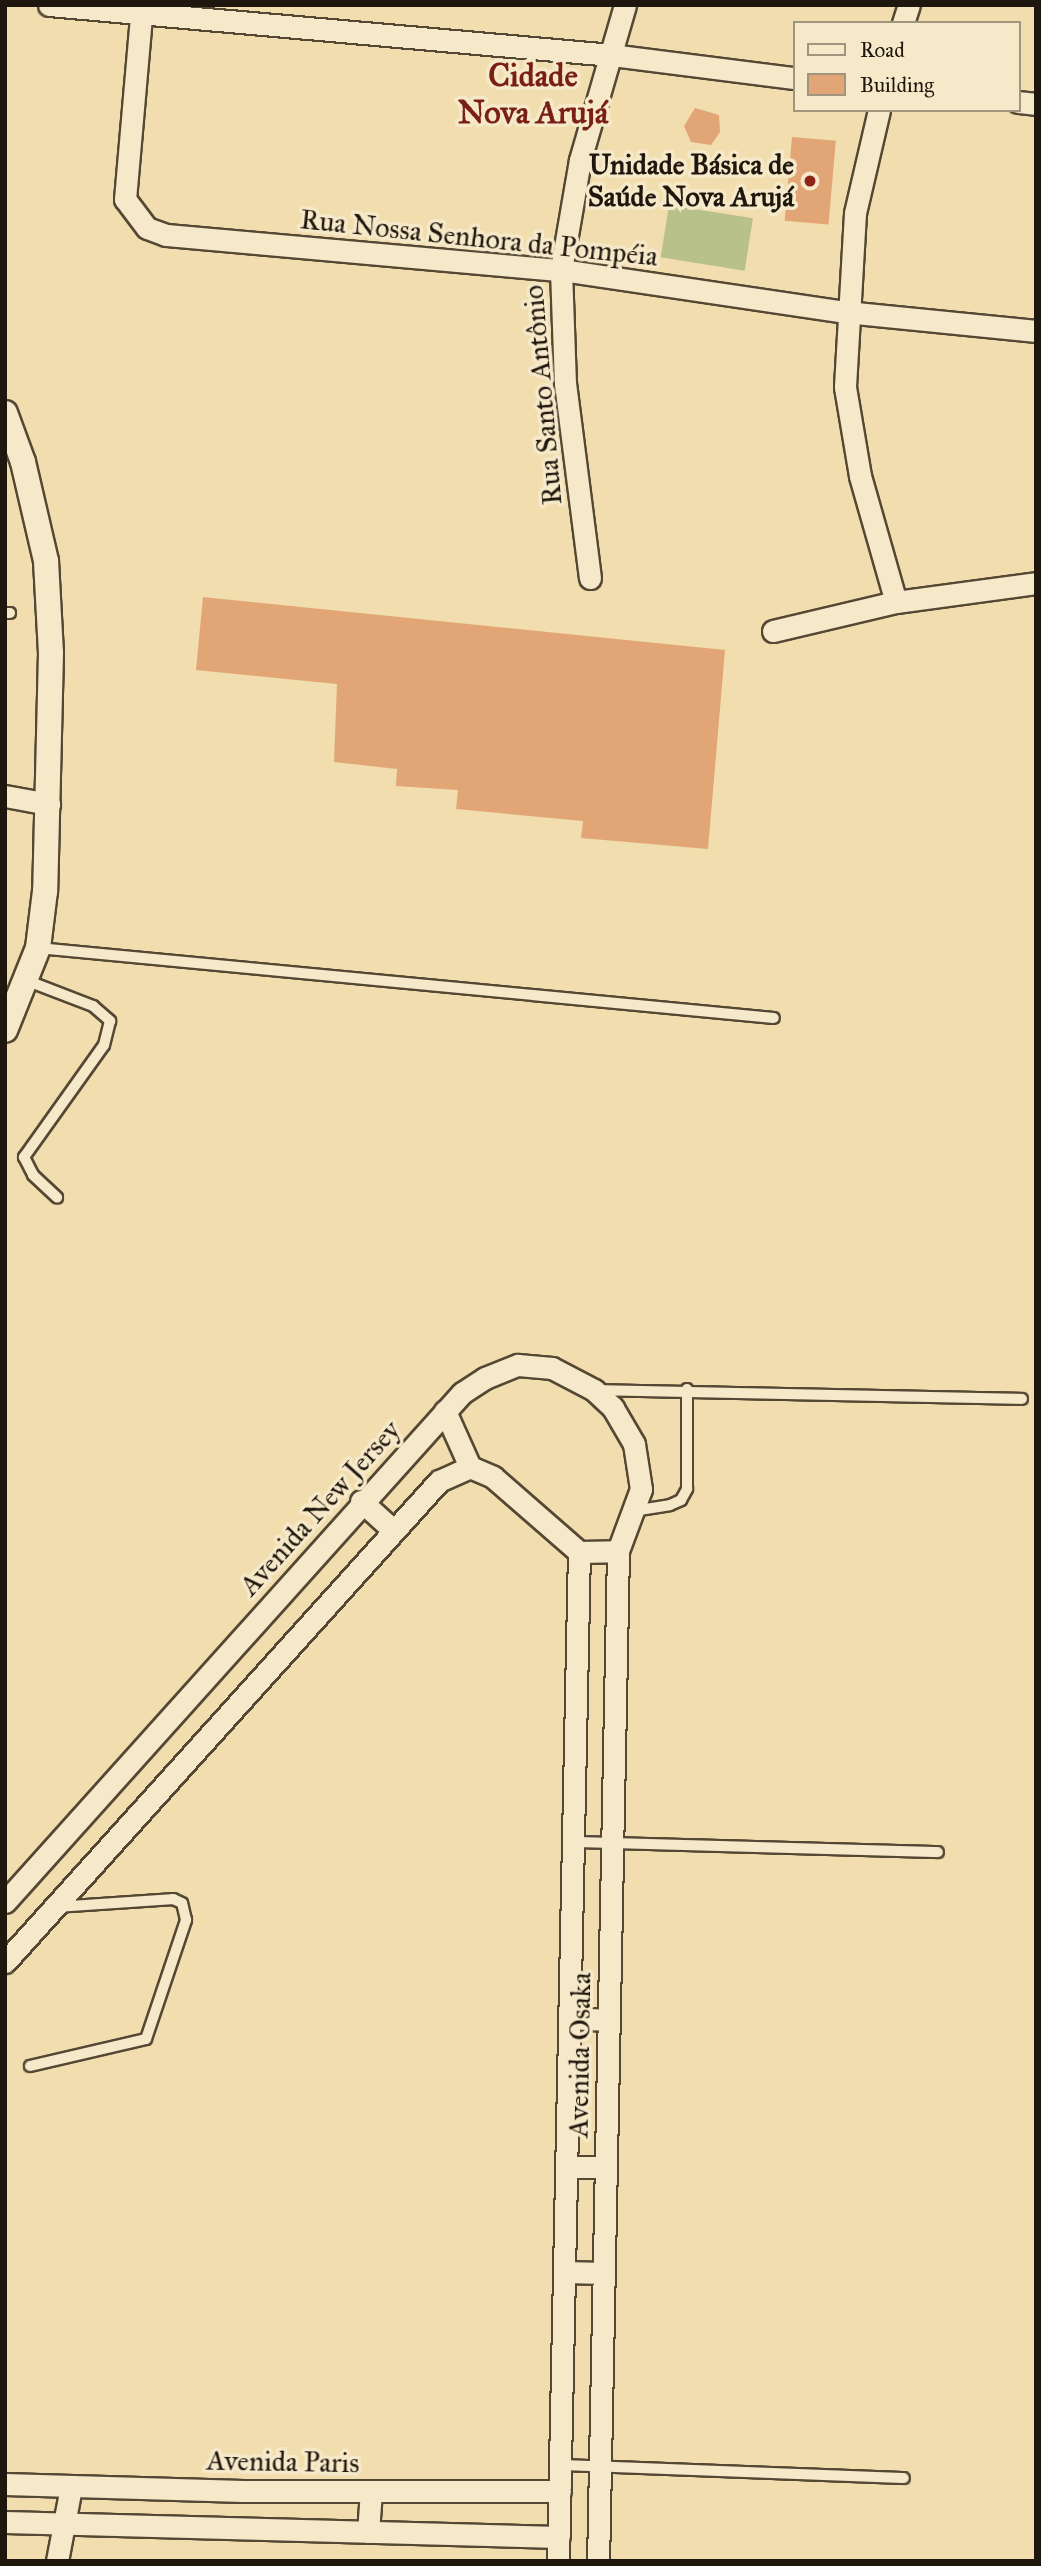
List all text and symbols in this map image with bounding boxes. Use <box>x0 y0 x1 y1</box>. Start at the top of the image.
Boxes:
legend <box>792 21 1020 112</box>
text: Road <box>860 37 905 63</box>
district label: Cidade Nova Arujá <box>458 58 608 133</box>
text: Building <box>860 72 934 98</box>
place label: Unidade Básica de Saúde Nova Arujá <box>588 148 794 214</box>
marker: Unidade Básica de Saúde Nova Arujá <box>800 171 820 191</box>
street label: Rua Nossa Senhora da Pompéia <box>299 203 659 273</box>
street label: Rua Santo Antônio <box>517 284 569 506</box>
street label: Avenida New Jersey <box>232 1413 408 1603</box>
street label: Avenida Osaka <box>562 1972 598 2138</box>
street label: Avenida Paris <box>206 2444 360 2480</box>

